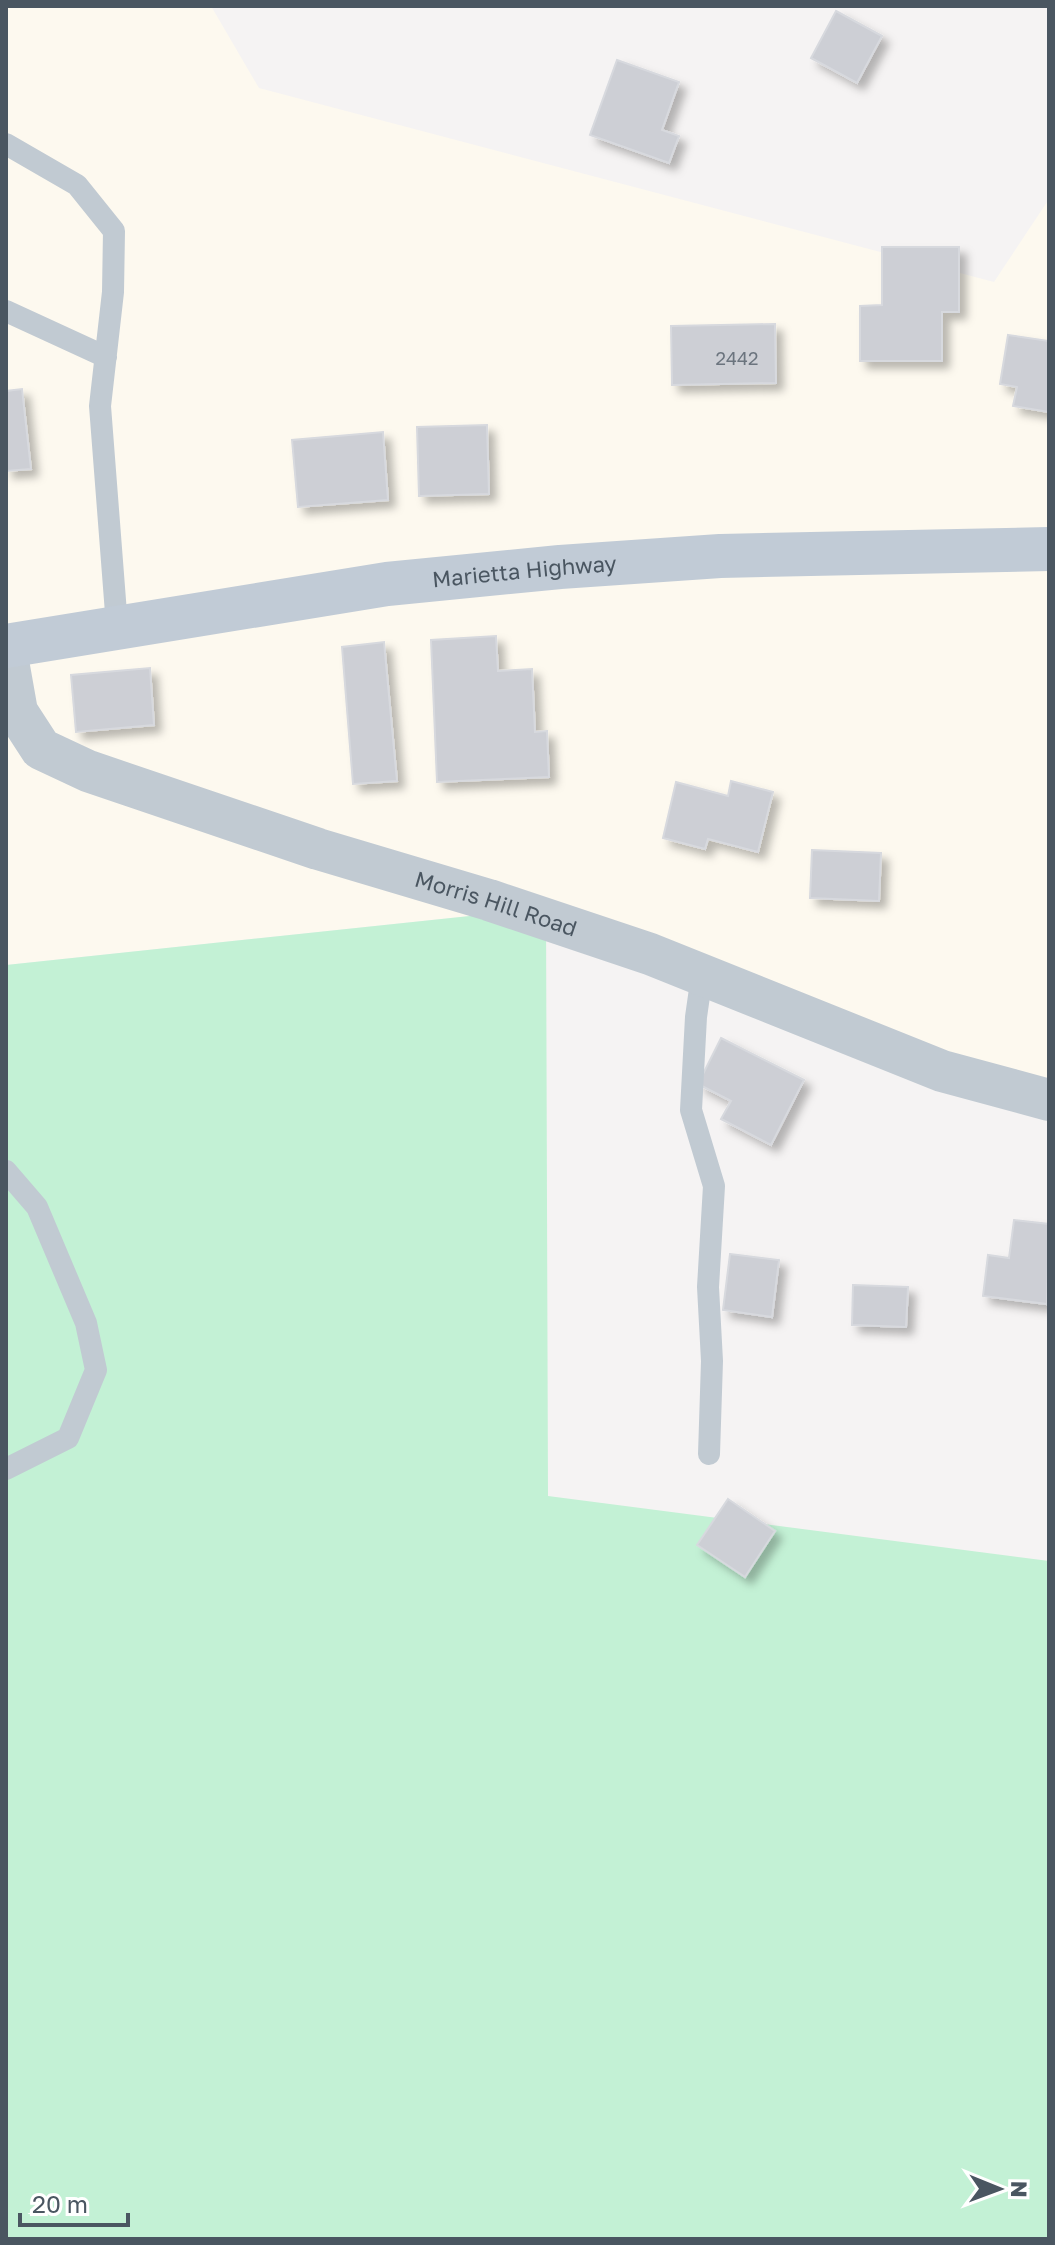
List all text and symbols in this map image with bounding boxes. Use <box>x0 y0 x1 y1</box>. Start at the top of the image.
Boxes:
house number: 2442 <box>716 347 758 369</box>
street label: Marietta Highway <box>431 549 618 592</box>
street label: Morris Hill Road <box>412 865 581 942</box>
north arrow <box>959 2149 1039 2229</box>
scale bar <box>20 2177 128 2227</box>
text: N <box>1006 2181 1033 2198</box>
text: 20 m <box>32 2189 88 2218</box>

